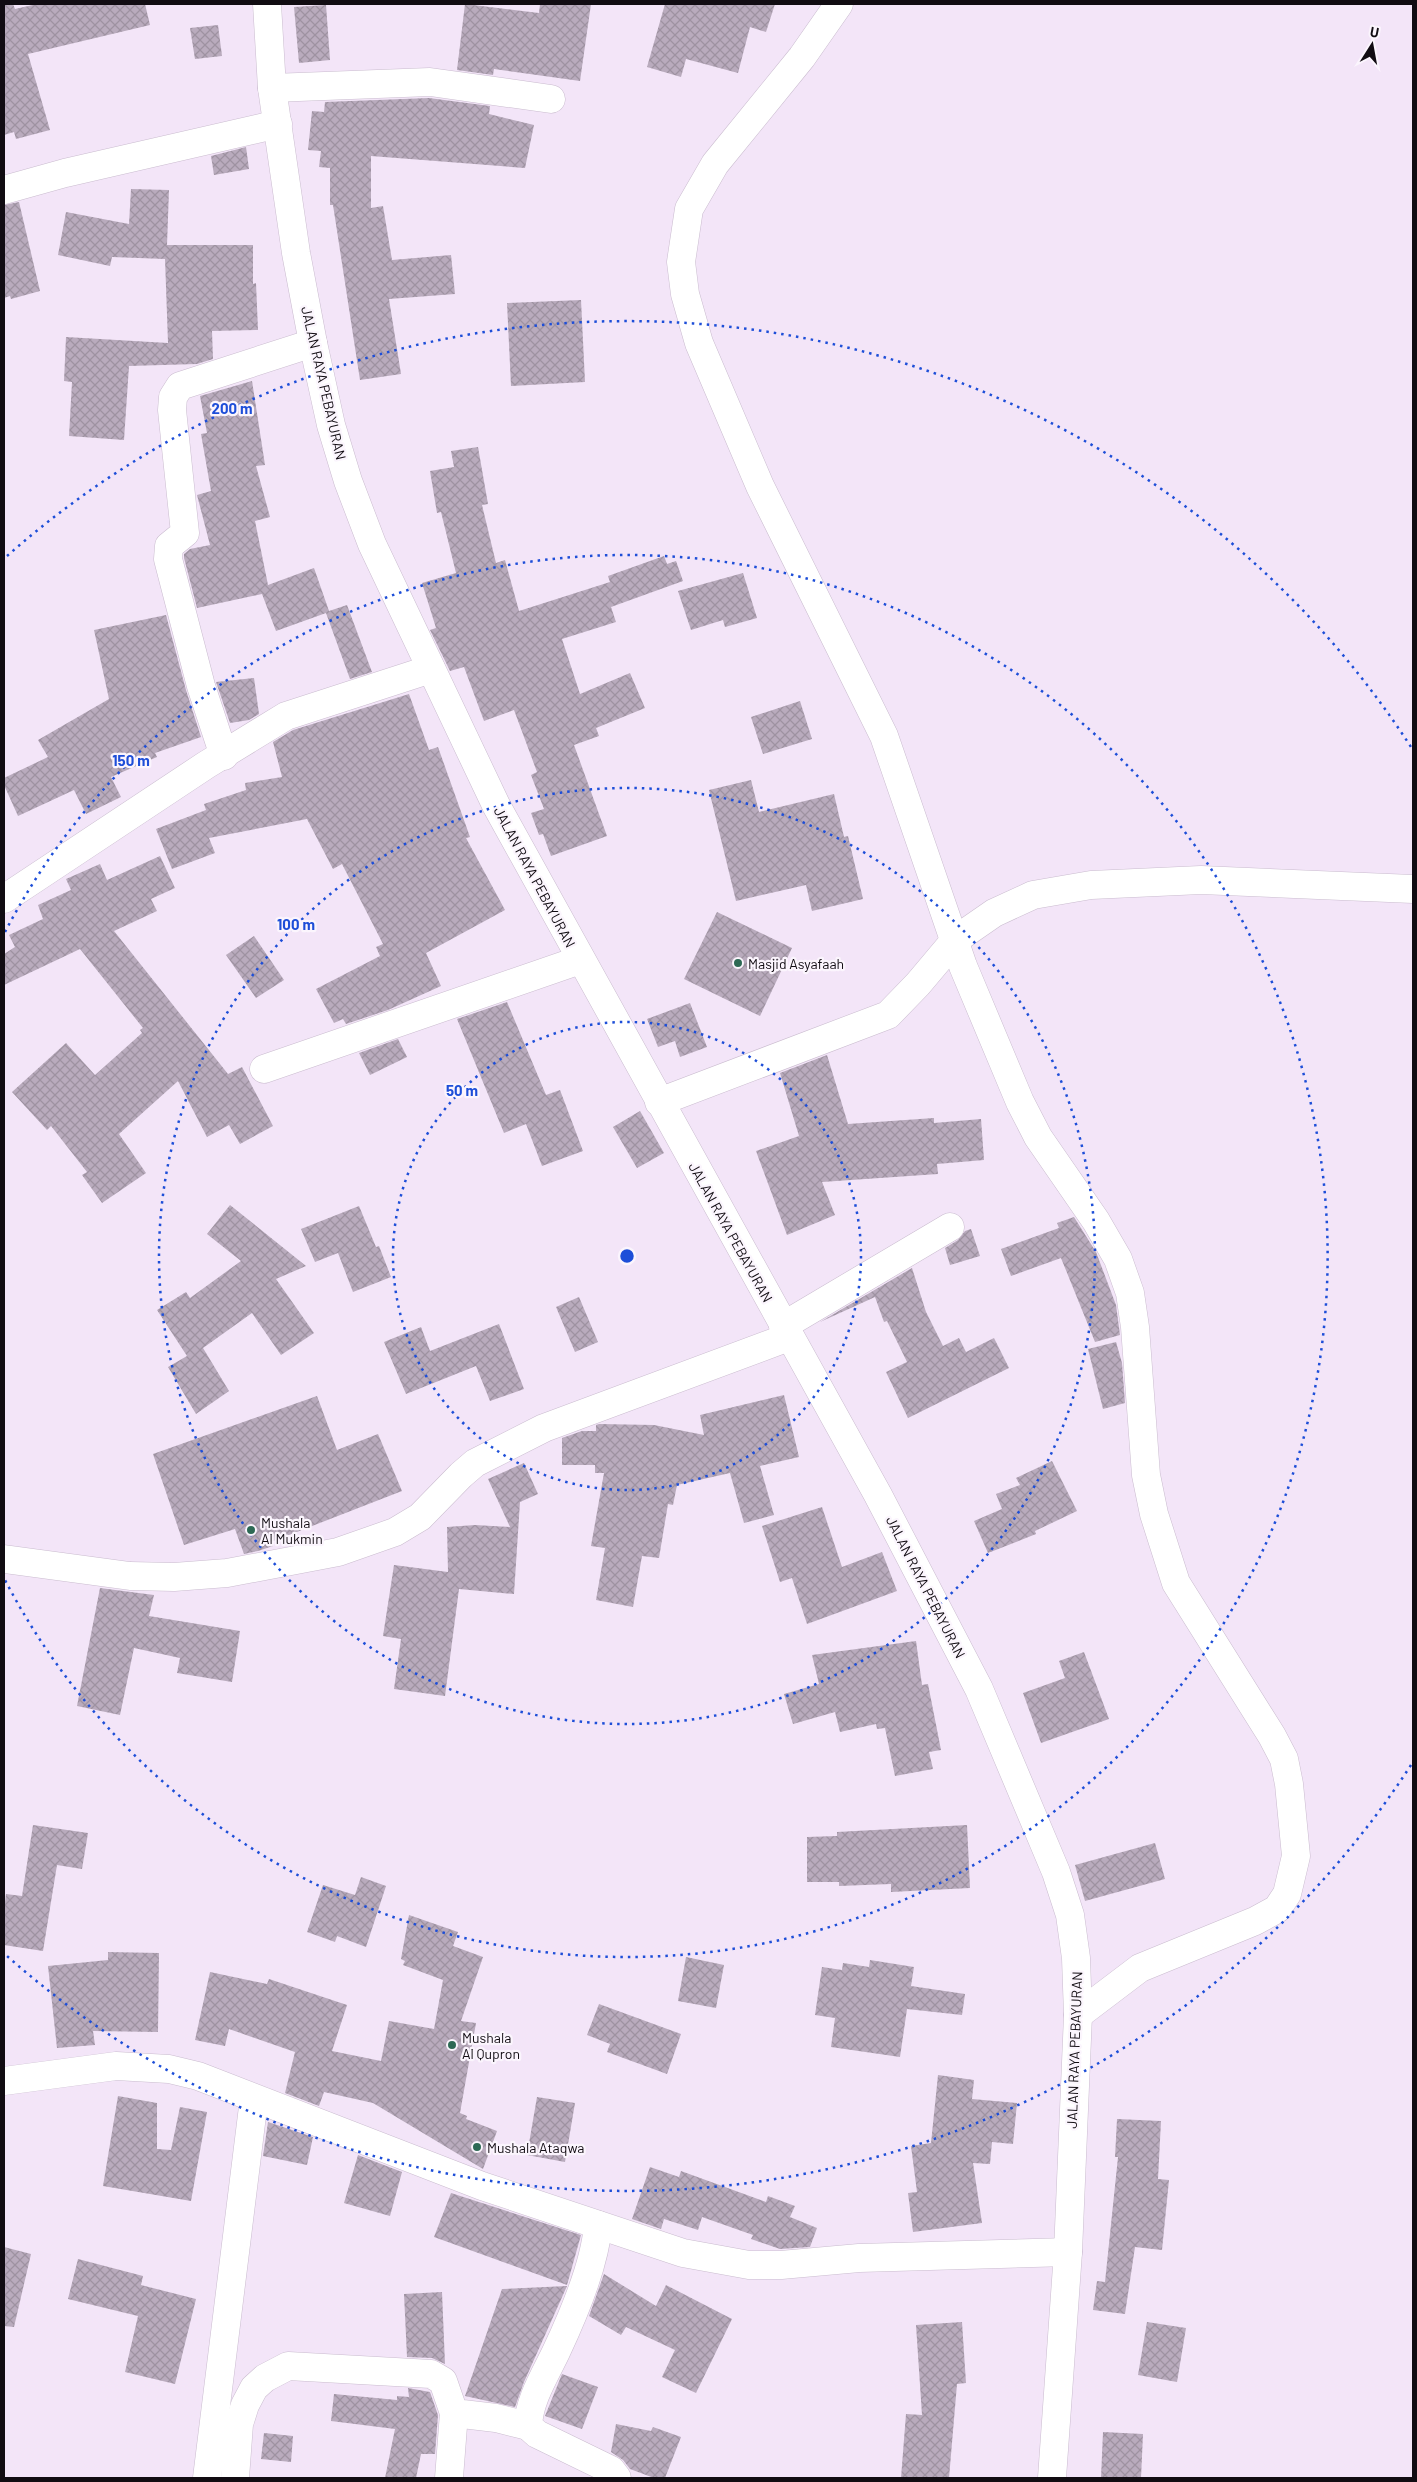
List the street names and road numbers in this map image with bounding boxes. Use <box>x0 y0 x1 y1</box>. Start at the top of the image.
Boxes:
street label: JALAN RAYA PEBAYURAN <box>298 304 350 462</box>
street label: JALAN RAYA PEBAYURAN <box>491 804 579 950</box>
street label: JALAN RAYA PEBAYURAN <box>685 1159 777 1305</box>
street label: JALAN RAYA PEBAYURAN <box>883 1513 969 1661</box>
street label: JALAN RAYA PEBAYURAN <box>1063 1971 1085 2129</box>

